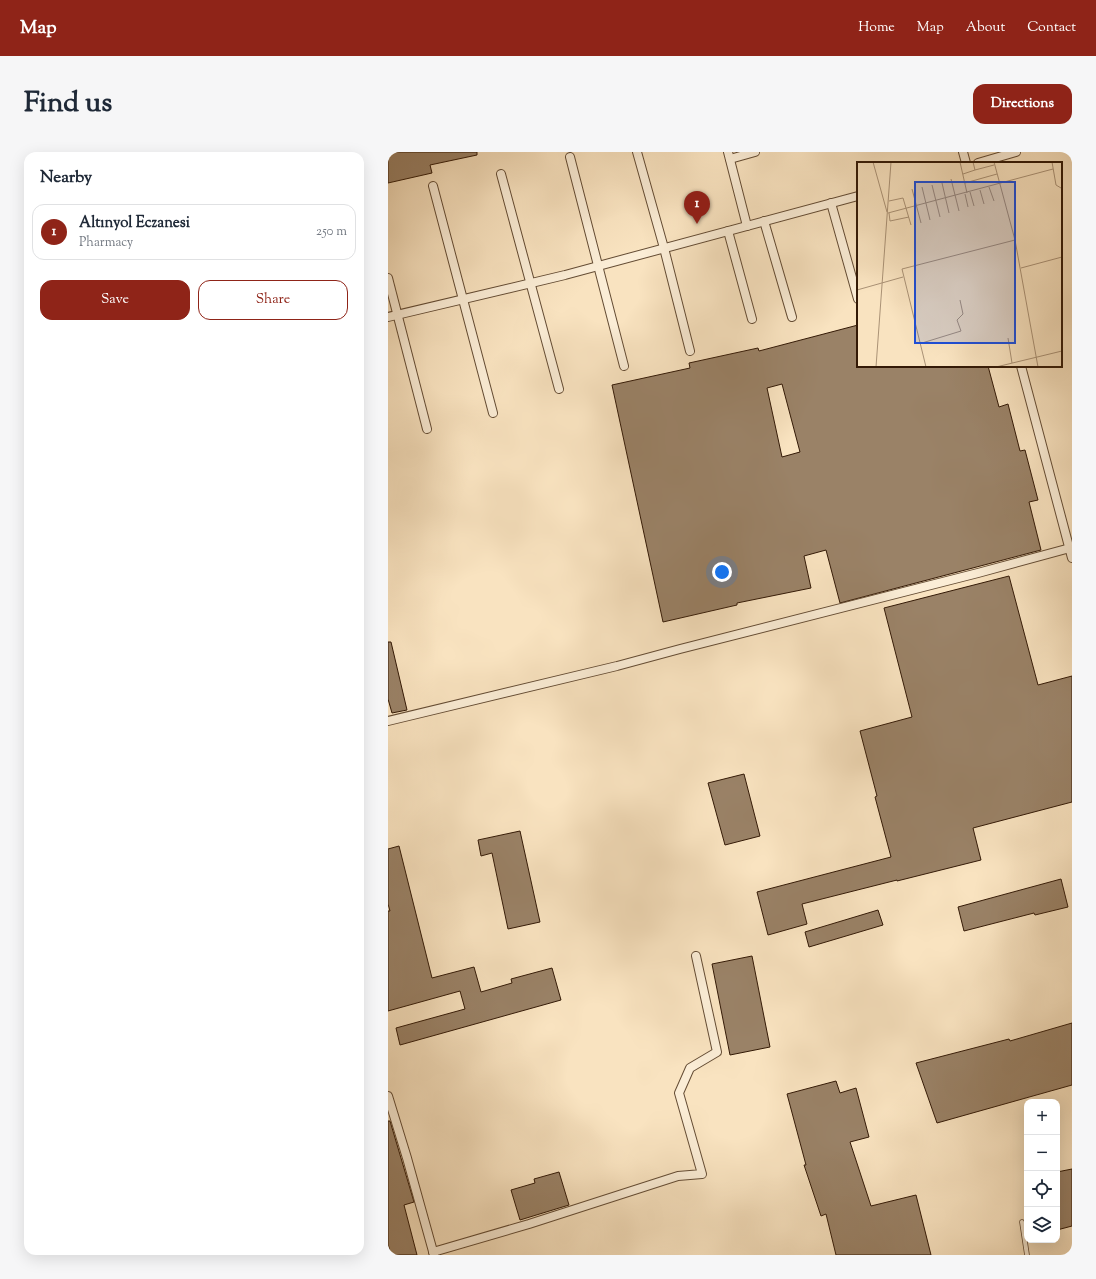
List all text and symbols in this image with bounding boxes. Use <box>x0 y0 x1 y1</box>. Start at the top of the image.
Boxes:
text: Map <box>20 15 57 42</box>
text: Home <box>858 18 895 38</box>
text: Map <box>917 18 944 38</box>
text: About <box>966 18 1005 38</box>
text: Contact <box>1027 18 1076 38</box>
text: Find us <box>24 84 112 124</box>
button: Directions <box>973 84 1072 124</box>
inset map <box>857 162 1062 367</box>
text: Nearby <box>40 166 92 190</box>
pin: 1 <box>684 191 710 224</box>
text: Altınyol Eczanesi <box>79 213 190 234</box>
text: 1 <box>52 223 56 241</box>
text: 250 m <box>316 223 347 241</box>
text: Pharmacy <box>79 234 133 252</box>
button: Save <box>40 280 190 320</box>
button: Share <box>198 280 348 320</box>
your location <box>712 562 732 582</box>
map controls <box>1024 1099 1060 1243</box>
button: + <box>1024 1099 1060 1135</box>
button: − <box>1024 1135 1060 1171</box>
button: locate <box>1024 1171 1060 1207</box>
button: layers <box>1024 1207 1060 1243</box>

